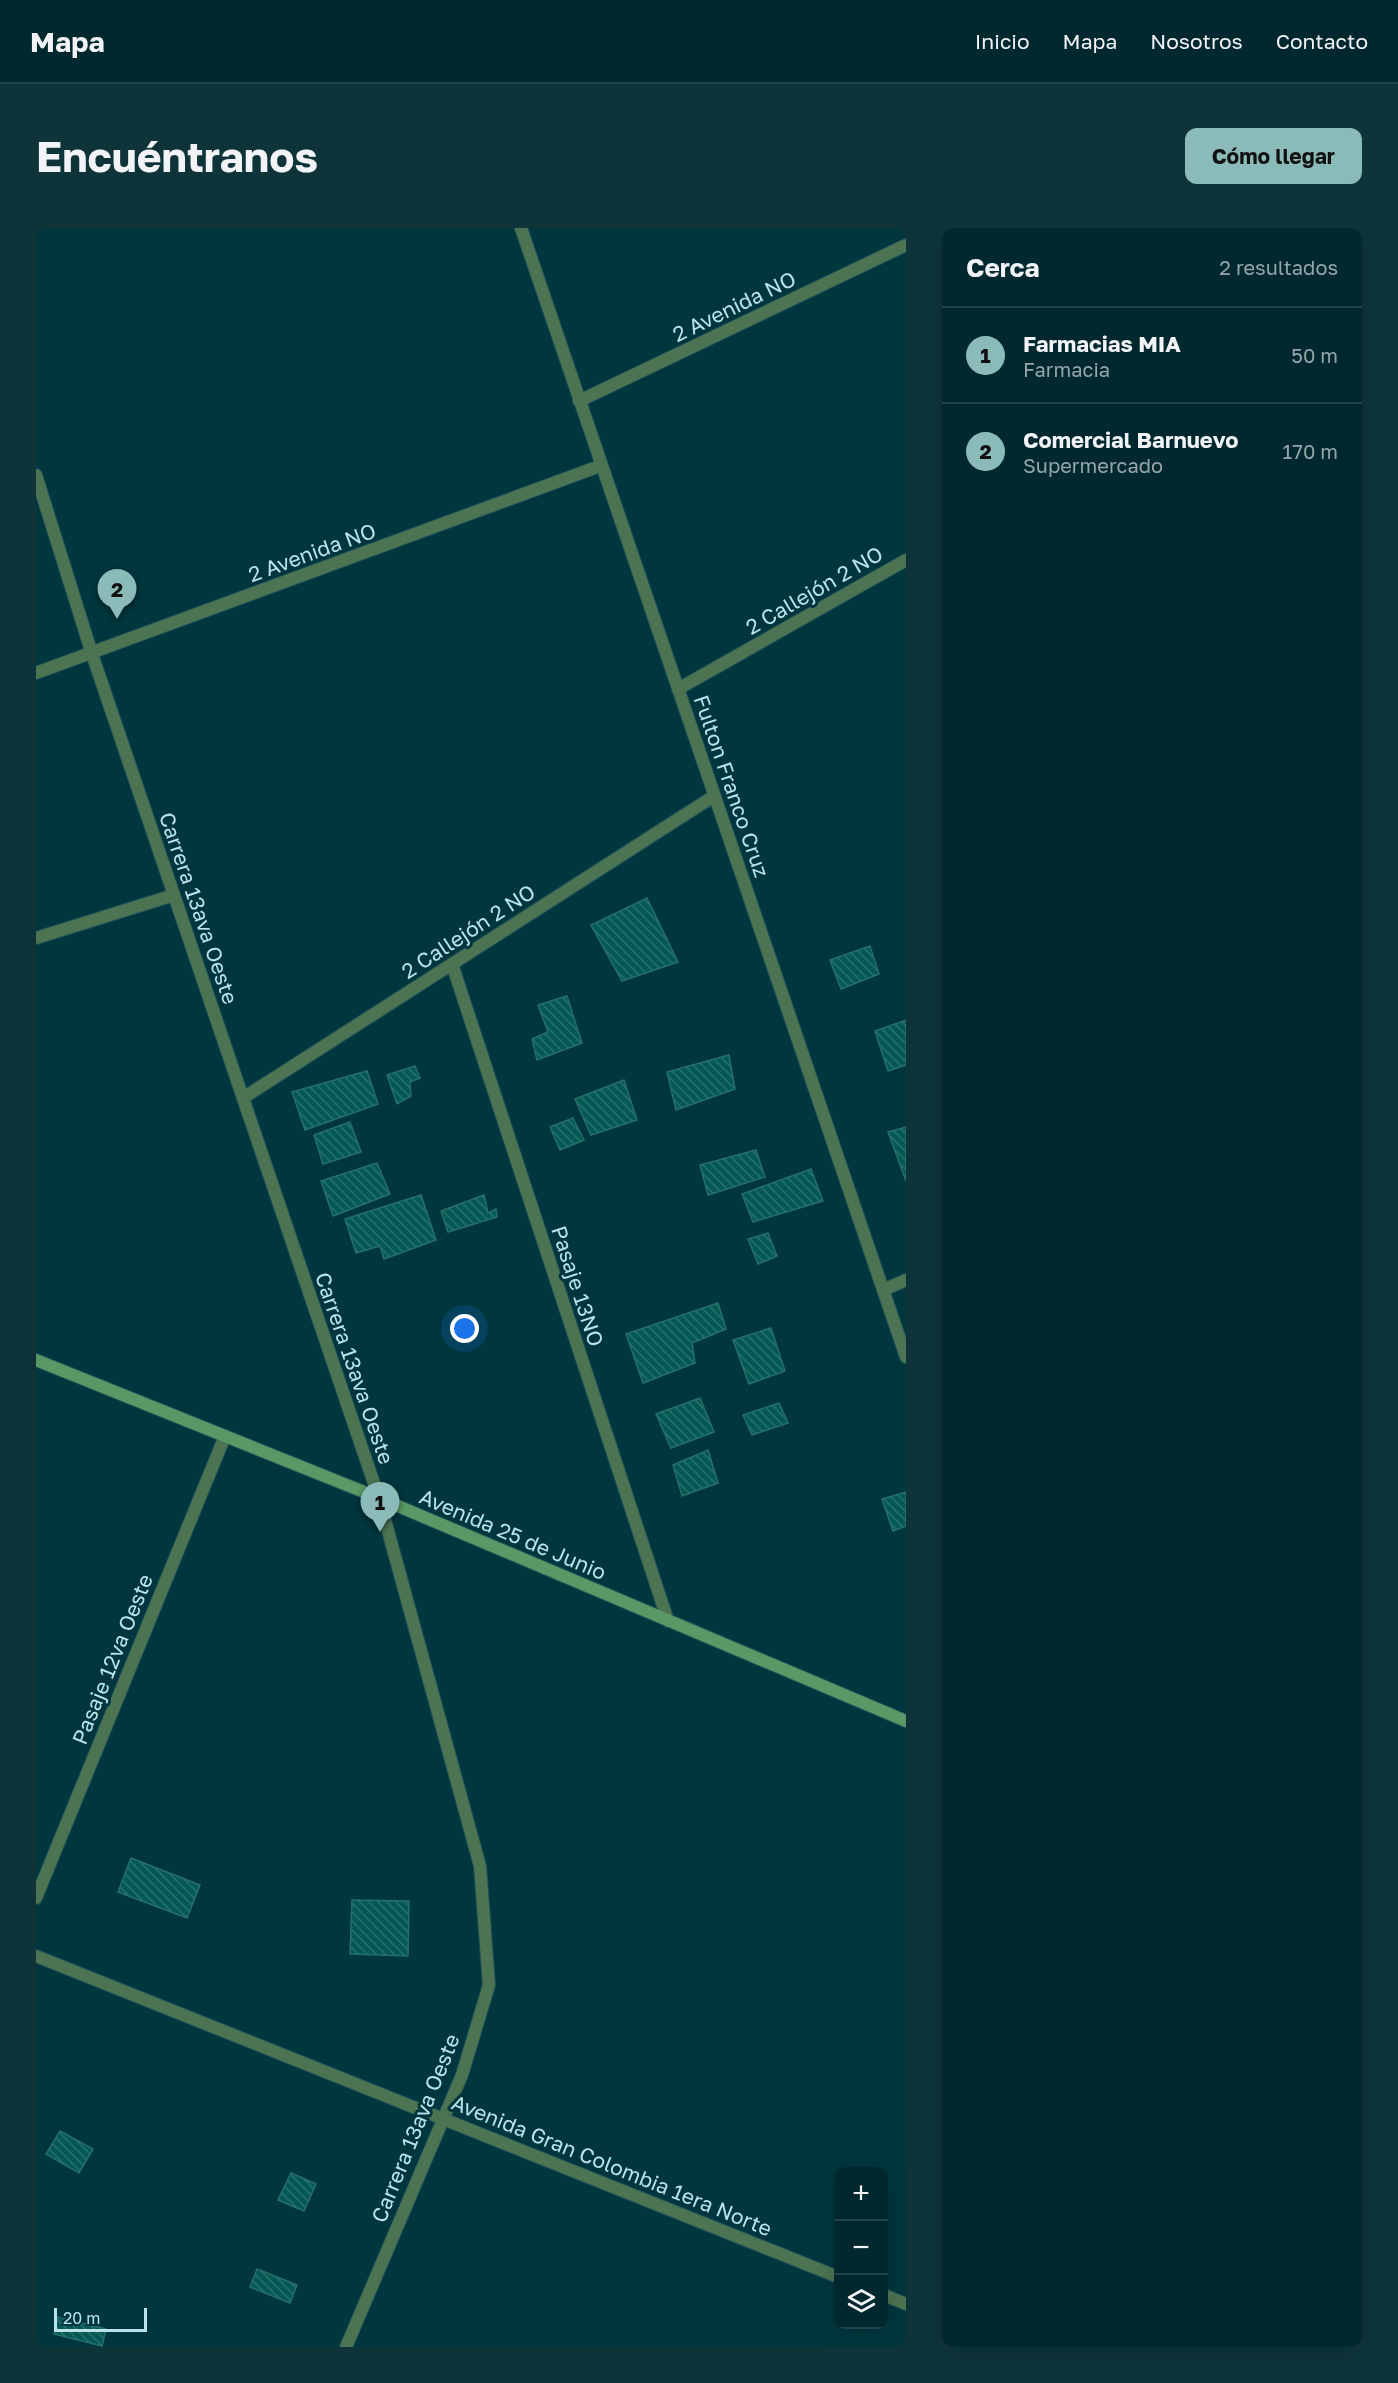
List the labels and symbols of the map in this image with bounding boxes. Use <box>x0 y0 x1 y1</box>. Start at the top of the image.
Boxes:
street label: 2 Avenida NO <box>668 265 800 347</box>
street label: 2 Avenida NO <box>245 517 379 587</box>
street label: 2 Callejón 2 NO <box>741 540 887 640</box>
pin: 2 <box>98 570 136 619</box>
street label: Fulton Franco Cruz <box>689 691 775 881</box>
street label: Carrera 13ava Oeste <box>154 809 244 1007</box>
street label: 2 Callejón 2 NO <box>396 878 540 984</box>
street label: Pasaje 13NO <box>546 1222 610 1350</box>
street label: Carrera 13ava Oeste <box>310 1269 400 1467</box>
your location <box>450 1314 479 1343</box>
pin: 1 <box>360 1482 400 1532</box>
street label: Avenida 25 de Junio <box>416 1483 610 1585</box>
street label: Pasaje 12va Oeste <box>66 1570 158 1748</box>
street label: Carrera 13ava Oeste <box>365 2030 465 2226</box>
street label: Avenida Gran Colombia 1era Norte <box>448 2089 776 2241</box>
scale bar <box>54 2305 147 2332</box>

